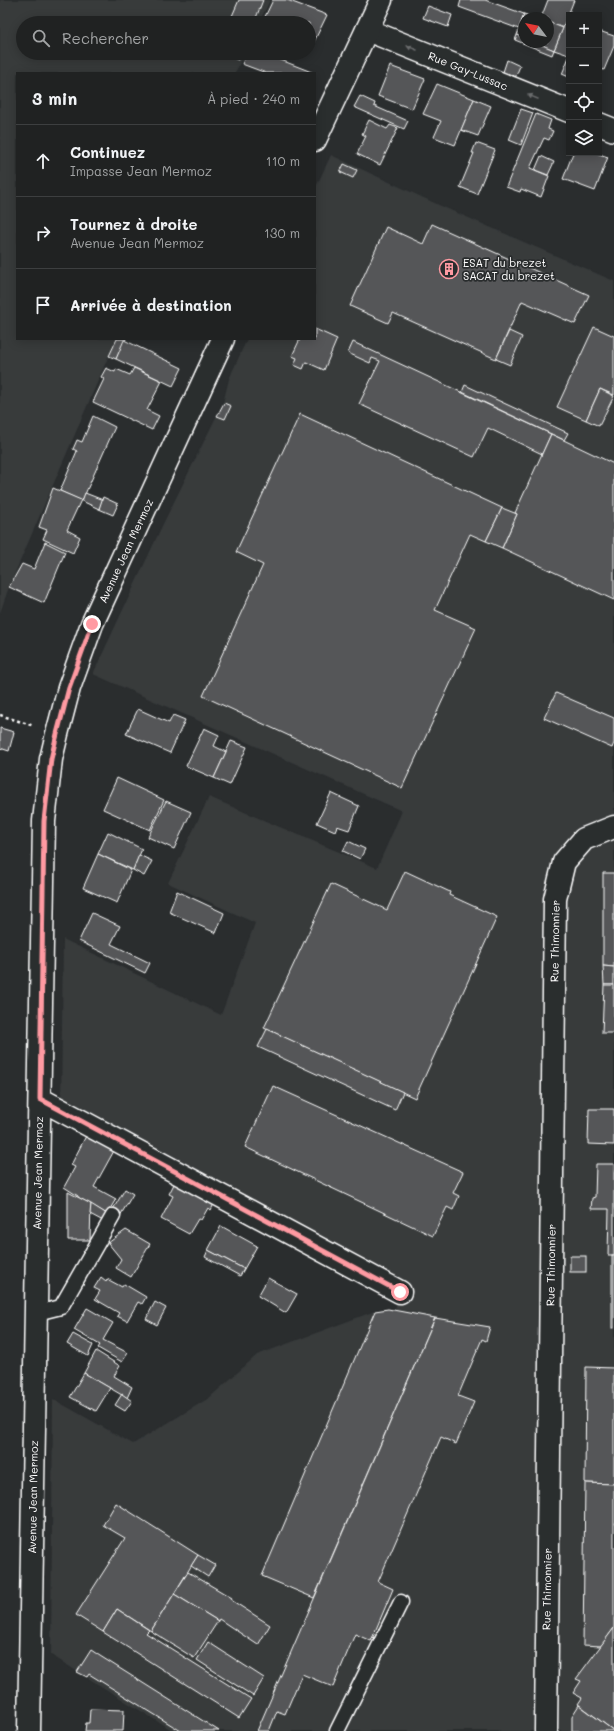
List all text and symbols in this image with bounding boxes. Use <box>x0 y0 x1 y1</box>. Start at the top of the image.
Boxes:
north arrow <box>518 12 554 48</box>
map controls <box>566 12 602 156</box>
button: + <box>566 12 602 48</box>
search box <box>16 16 316 60</box>
icon: search <box>30 27 52 49</box>
text: Rechercher <box>62 28 149 48</box>
one-way arrow <box>407 45 418 51</box>
street label: Rue Gay-Lussac <box>426 48 510 93</box>
button: − <box>566 48 602 84</box>
button: locate <box>566 84 602 120</box>
text: 3 min <box>32 87 77 109</box>
text: À pied · 240 m <box>207 90 300 107</box>
one-way arrow <box>526 93 538 99</box>
button: layers <box>566 120 602 156</box>
text: Continuez <box>70 142 145 162</box>
icon: ahead <box>32 150 54 172</box>
text: 110 m <box>266 152 300 169</box>
text: Impasse Jean Mermoz <box>70 162 212 179</box>
text: Tournez à droite <box>70 214 198 234</box>
icon: right <box>32 222 54 244</box>
text: 130 m <box>264 224 300 241</box>
text: Avenue Jean Mermoz <box>70 234 204 251</box>
place label: ESAT du brezet SACAT du brezet <box>463 255 555 283</box>
building icon: ESAT du brezet SACAT du brezet <box>438 258 460 280</box>
icon: arrive <box>32 294 54 316</box>
text: Arrivée à destination <box>70 295 232 315</box>
street label: Avenue Jean Mermoz <box>95 496 156 605</box>
route end <box>83 615 101 633</box>
street label: Rue Thimonnier <box>546 900 563 982</box>
street label: Avenue Jean Mermoz <box>29 1116 46 1230</box>
street label: Rue Thimonnier <box>542 1224 559 1306</box>
route start <box>391 1283 409 1301</box>
street label: Avenue Jean Mermoz <box>24 1440 41 1554</box>
street label: Rue Thimonnier <box>538 1548 555 1630</box>

